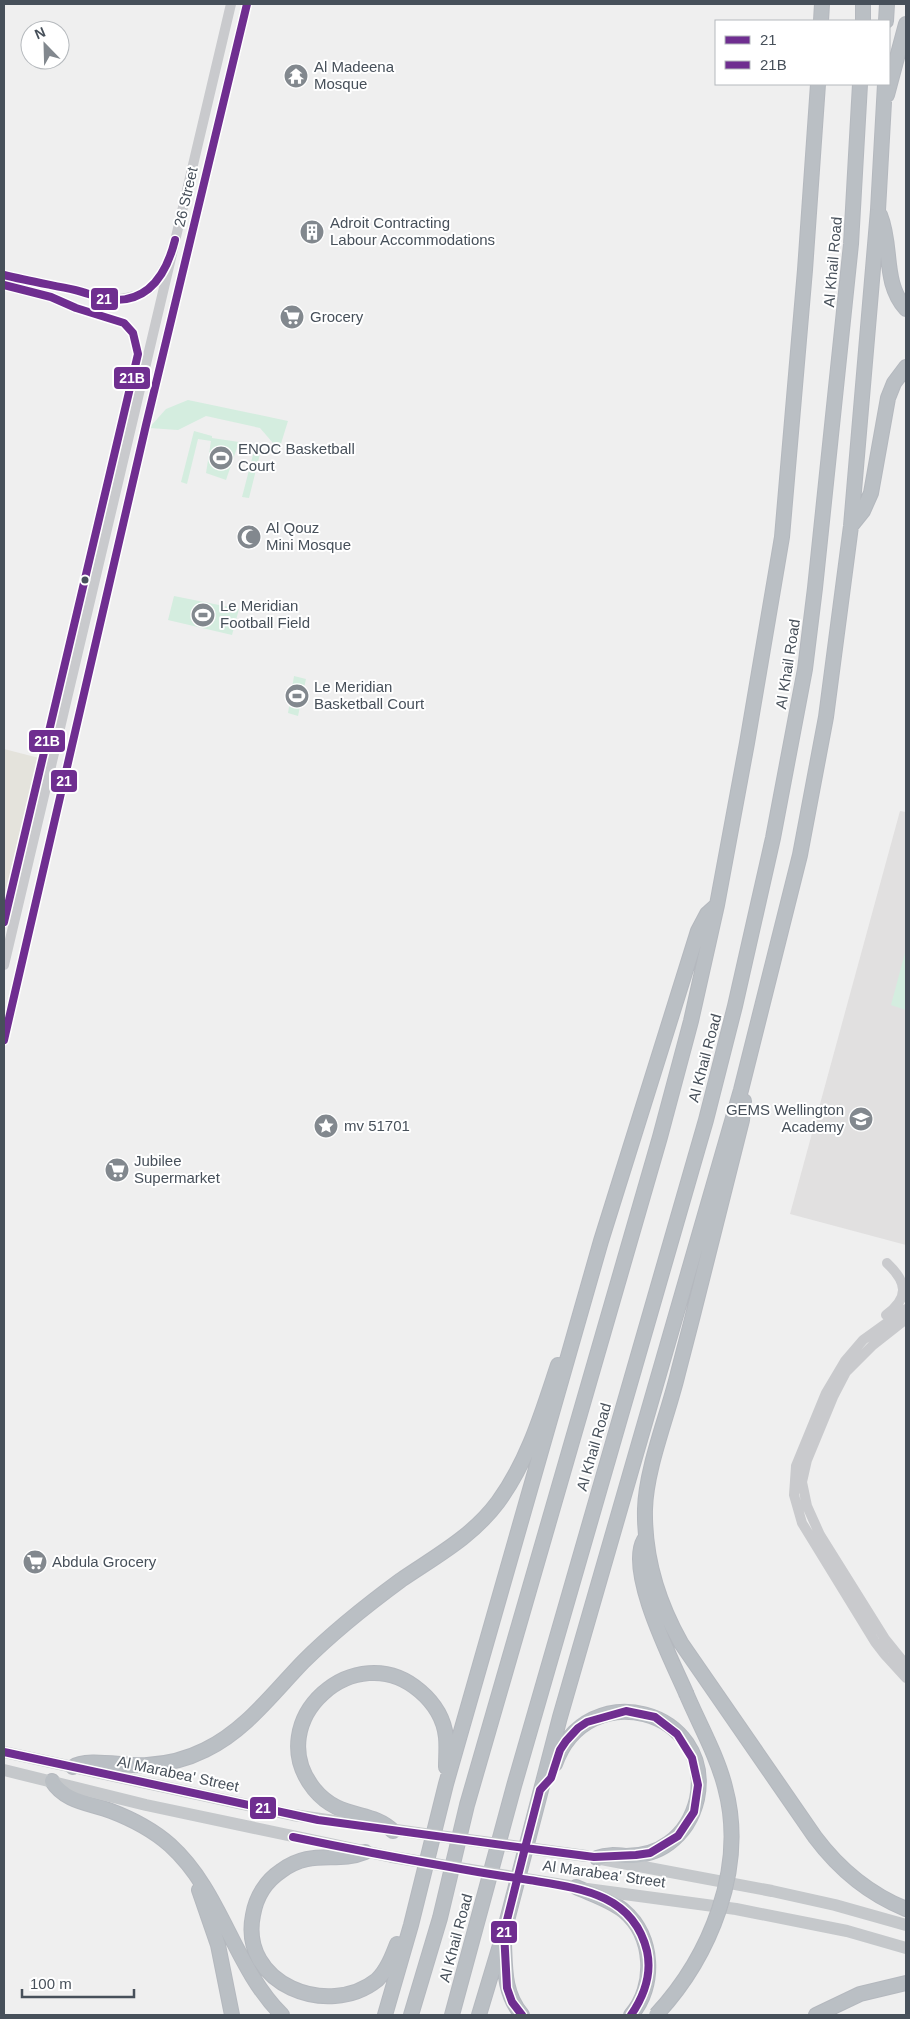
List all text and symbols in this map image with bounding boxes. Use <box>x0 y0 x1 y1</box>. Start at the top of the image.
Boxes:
north arrow <box>20 20 70 70</box>
legend <box>715 20 890 85</box>
text: N <box>32 24 48 42</box>
text: 21 <box>760 31 777 48</box>
text: 21B <box>760 56 787 73</box>
place label: Al Madeena Mosque <box>314 58 395 92</box>
temple icon: Al Madeena Mosque <box>283 63 309 89</box>
street label: 26 Street <box>170 165 201 228</box>
place label: Adroit Contracting Labour Accommodations <box>330 214 495 248</box>
street label: Al Khail Road <box>820 216 845 308</box>
building icon: Adroit Contracting Labour Accommodations <box>299 219 325 245</box>
line badge: 21 <box>90 287 119 311</box>
text: 21 <box>96 291 112 307</box>
supermarket icon: Grocery <box>279 304 305 330</box>
place label: Grocery <box>310 308 364 325</box>
line badge: 21B <box>113 366 151 390</box>
text: 21B <box>119 370 145 386</box>
place label: ENOC Basketball Court <box>238 440 355 474</box>
sports icon: ENOC Basketball Court <box>208 445 234 471</box>
place label: Al Qouz Mini Mosque <box>266 519 351 553</box>
mosque icon: Al Qouz Mini Mosque <box>236 524 262 550</box>
unlabelled marker <box>80 575 90 585</box>
place label: Le Meridian Football Field <box>220 597 310 631</box>
sports icon: Le Meridian Football Field <box>190 602 216 628</box>
street label: Al Khail Road <box>772 618 803 710</box>
place label: Le Meridian Basketball Court <box>314 678 425 712</box>
sports icon: Le Meridian Basketball Court <box>284 683 310 709</box>
line badge: 21B <box>28 729 66 753</box>
text: 21B <box>34 733 60 749</box>
line badge: 21 <box>50 769 78 793</box>
text: 21 <box>56 773 72 789</box>
street label: Al Khail Road <box>685 1012 724 1104</box>
place label: GEMS Wellington Academy <box>726 1101 844 1135</box>
school or university icon: GEMS Wellington Academy <box>848 1106 874 1132</box>
place icon: mv 51701 <box>313 1113 339 1139</box>
place label: mv 51701 <box>344 1117 410 1134</box>
place label: Jubilee Supermarket <box>134 1152 221 1186</box>
supermarket icon: Jubilee Supermarket <box>104 1157 130 1183</box>
street label: Al Khail Road <box>573 1401 614 1493</box>
supermarket icon: Abdula Grocery <box>22 1549 48 1575</box>
place label: Abdula Grocery <box>52 1553 157 1570</box>
street label: Al Marabea' Street <box>116 1752 241 1795</box>
line badge: 21 <box>249 1796 277 1820</box>
text: 21 <box>255 1800 271 1816</box>
street label: Al Marabea' Street <box>542 1856 667 1891</box>
street label: Al Khail Road <box>436 1892 475 1984</box>
line badge: 21 <box>490 1920 518 1944</box>
text: 21 <box>496 1924 512 1940</box>
scale bar <box>22 1966 135 1998</box>
text: 100 m <box>30 1975 72 1992</box>

